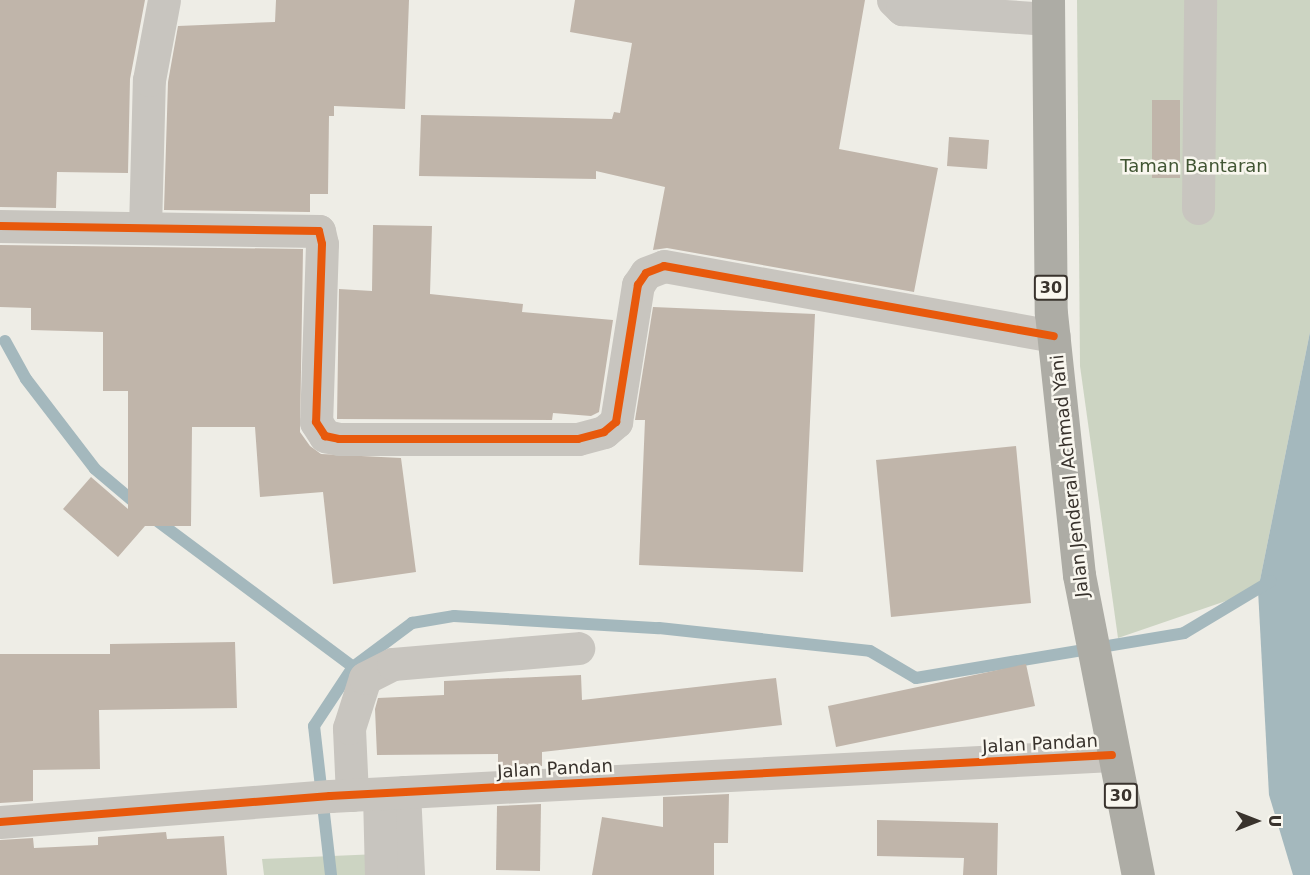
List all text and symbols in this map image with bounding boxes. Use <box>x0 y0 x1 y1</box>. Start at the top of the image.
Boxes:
park label: Taman Bantaran <box>1120 155 1268 177</box>
road number: 30 <box>1033 275 1069 301</box>
street label: Jalan Jenderal Achmad Yani <box>1047 354 1093 598</box>
street label: Jalan Pandan <box>982 730 1098 758</box>
street label: Jalan Pandan <box>497 755 613 783</box>
road number: 30 <box>1103 783 1139 809</box>
north arrow <box>1226 791 1286 851</box>
text: U <box>1265 815 1284 828</box>

